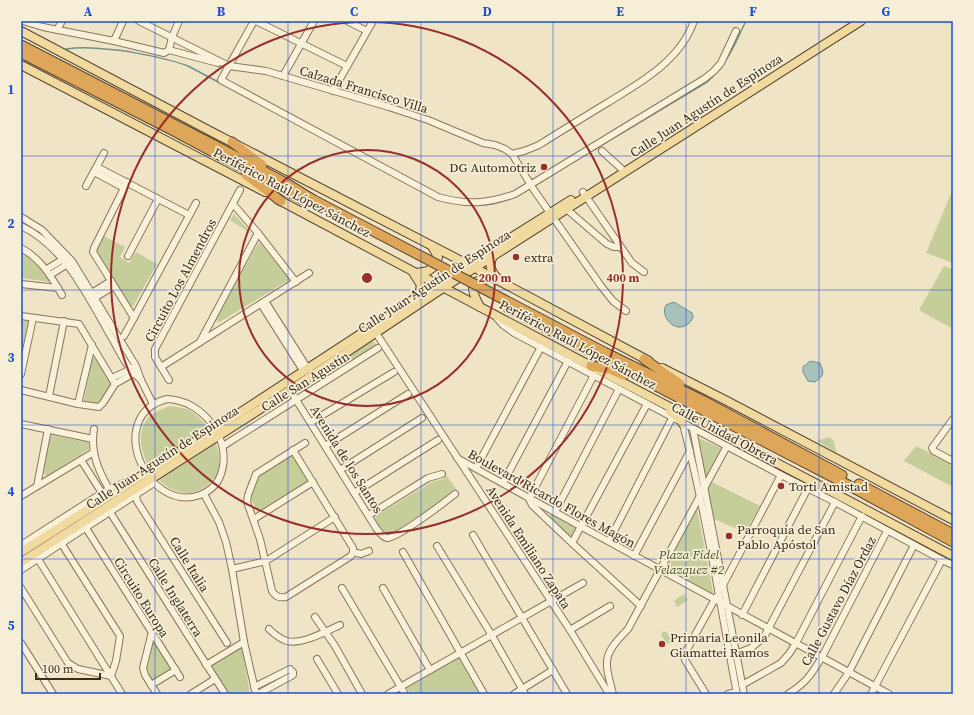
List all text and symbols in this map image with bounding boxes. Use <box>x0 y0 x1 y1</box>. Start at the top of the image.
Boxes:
text: A <box>84 3 93 20</box>
text: B <box>217 3 226 20</box>
text: C <box>350 3 358 20</box>
text: D <box>482 3 492 20</box>
text: E <box>616 3 624 20</box>
text: F <box>749 3 757 20</box>
text: G <box>882 3 891 20</box>
street label: Calle Juan Agustín de Espinoza <box>627 49 786 161</box>
street label: Calzada Francisco Villa <box>297 62 431 117</box>
text: 1 <box>7 81 15 98</box>
street label: Periférico Raúl López Sánchez <box>210 144 373 241</box>
place label: DG Automotriz <box>449 159 536 176</box>
marker: DG Automotriz <box>539 162 549 172</box>
text: 2 <box>7 215 15 232</box>
street label: Circuito Los Almendros <box>141 215 220 345</box>
street label: Calle Juan Agustín de Espinoza <box>355 225 514 337</box>
place label: extra <box>524 249 554 266</box>
marker: extra <box>511 252 521 262</box>
text: 200 m <box>479 270 512 286</box>
text: 400 m <box>607 270 640 286</box>
centre of rings <box>360 271 374 285</box>
street label: Periférico Raúl López Sánchez <box>496 296 659 393</box>
street label: Calle San Agustín <box>258 347 353 415</box>
text: 3 <box>7 349 15 366</box>
street label: Calle Unidad Obrera <box>669 398 781 469</box>
street label: Calle Juan Agustín de Espinoza <box>83 401 242 513</box>
street label: Avenida de los Santos <box>306 402 387 517</box>
street label: Boulevard Ricardo Flores Magón <box>465 445 639 552</box>
place label: Torti Amistad <box>789 478 869 495</box>
marker: Torti Amistad <box>776 481 786 491</box>
street label: Avenida Emiliano Zapata <box>482 482 575 612</box>
text: 4 <box>7 483 15 500</box>
place label: Parroquía de San Pablo Apóstol <box>737 521 836 553</box>
marker: Parroquía de San Pablo Apóstol <box>724 531 734 541</box>
street label: Calle Italia <box>166 533 213 595</box>
street label: Calle Gustavo Díaz Ordaz <box>797 533 880 669</box>
park label: Plaza Fidel Velazquez #2 <box>654 546 725 578</box>
street label: Circuito Europa <box>110 554 173 641</box>
street label: Calle Inglaterra <box>144 554 207 640</box>
text: 5 <box>7 617 15 634</box>
place label: Primaria Leonila Giamattei Ramos <box>670 629 770 661</box>
marker: Primaria Leonila Giamattei Ramos <box>657 639 667 649</box>
scale bar <box>36 655 100 681</box>
text: 100 m <box>42 661 74 677</box>

